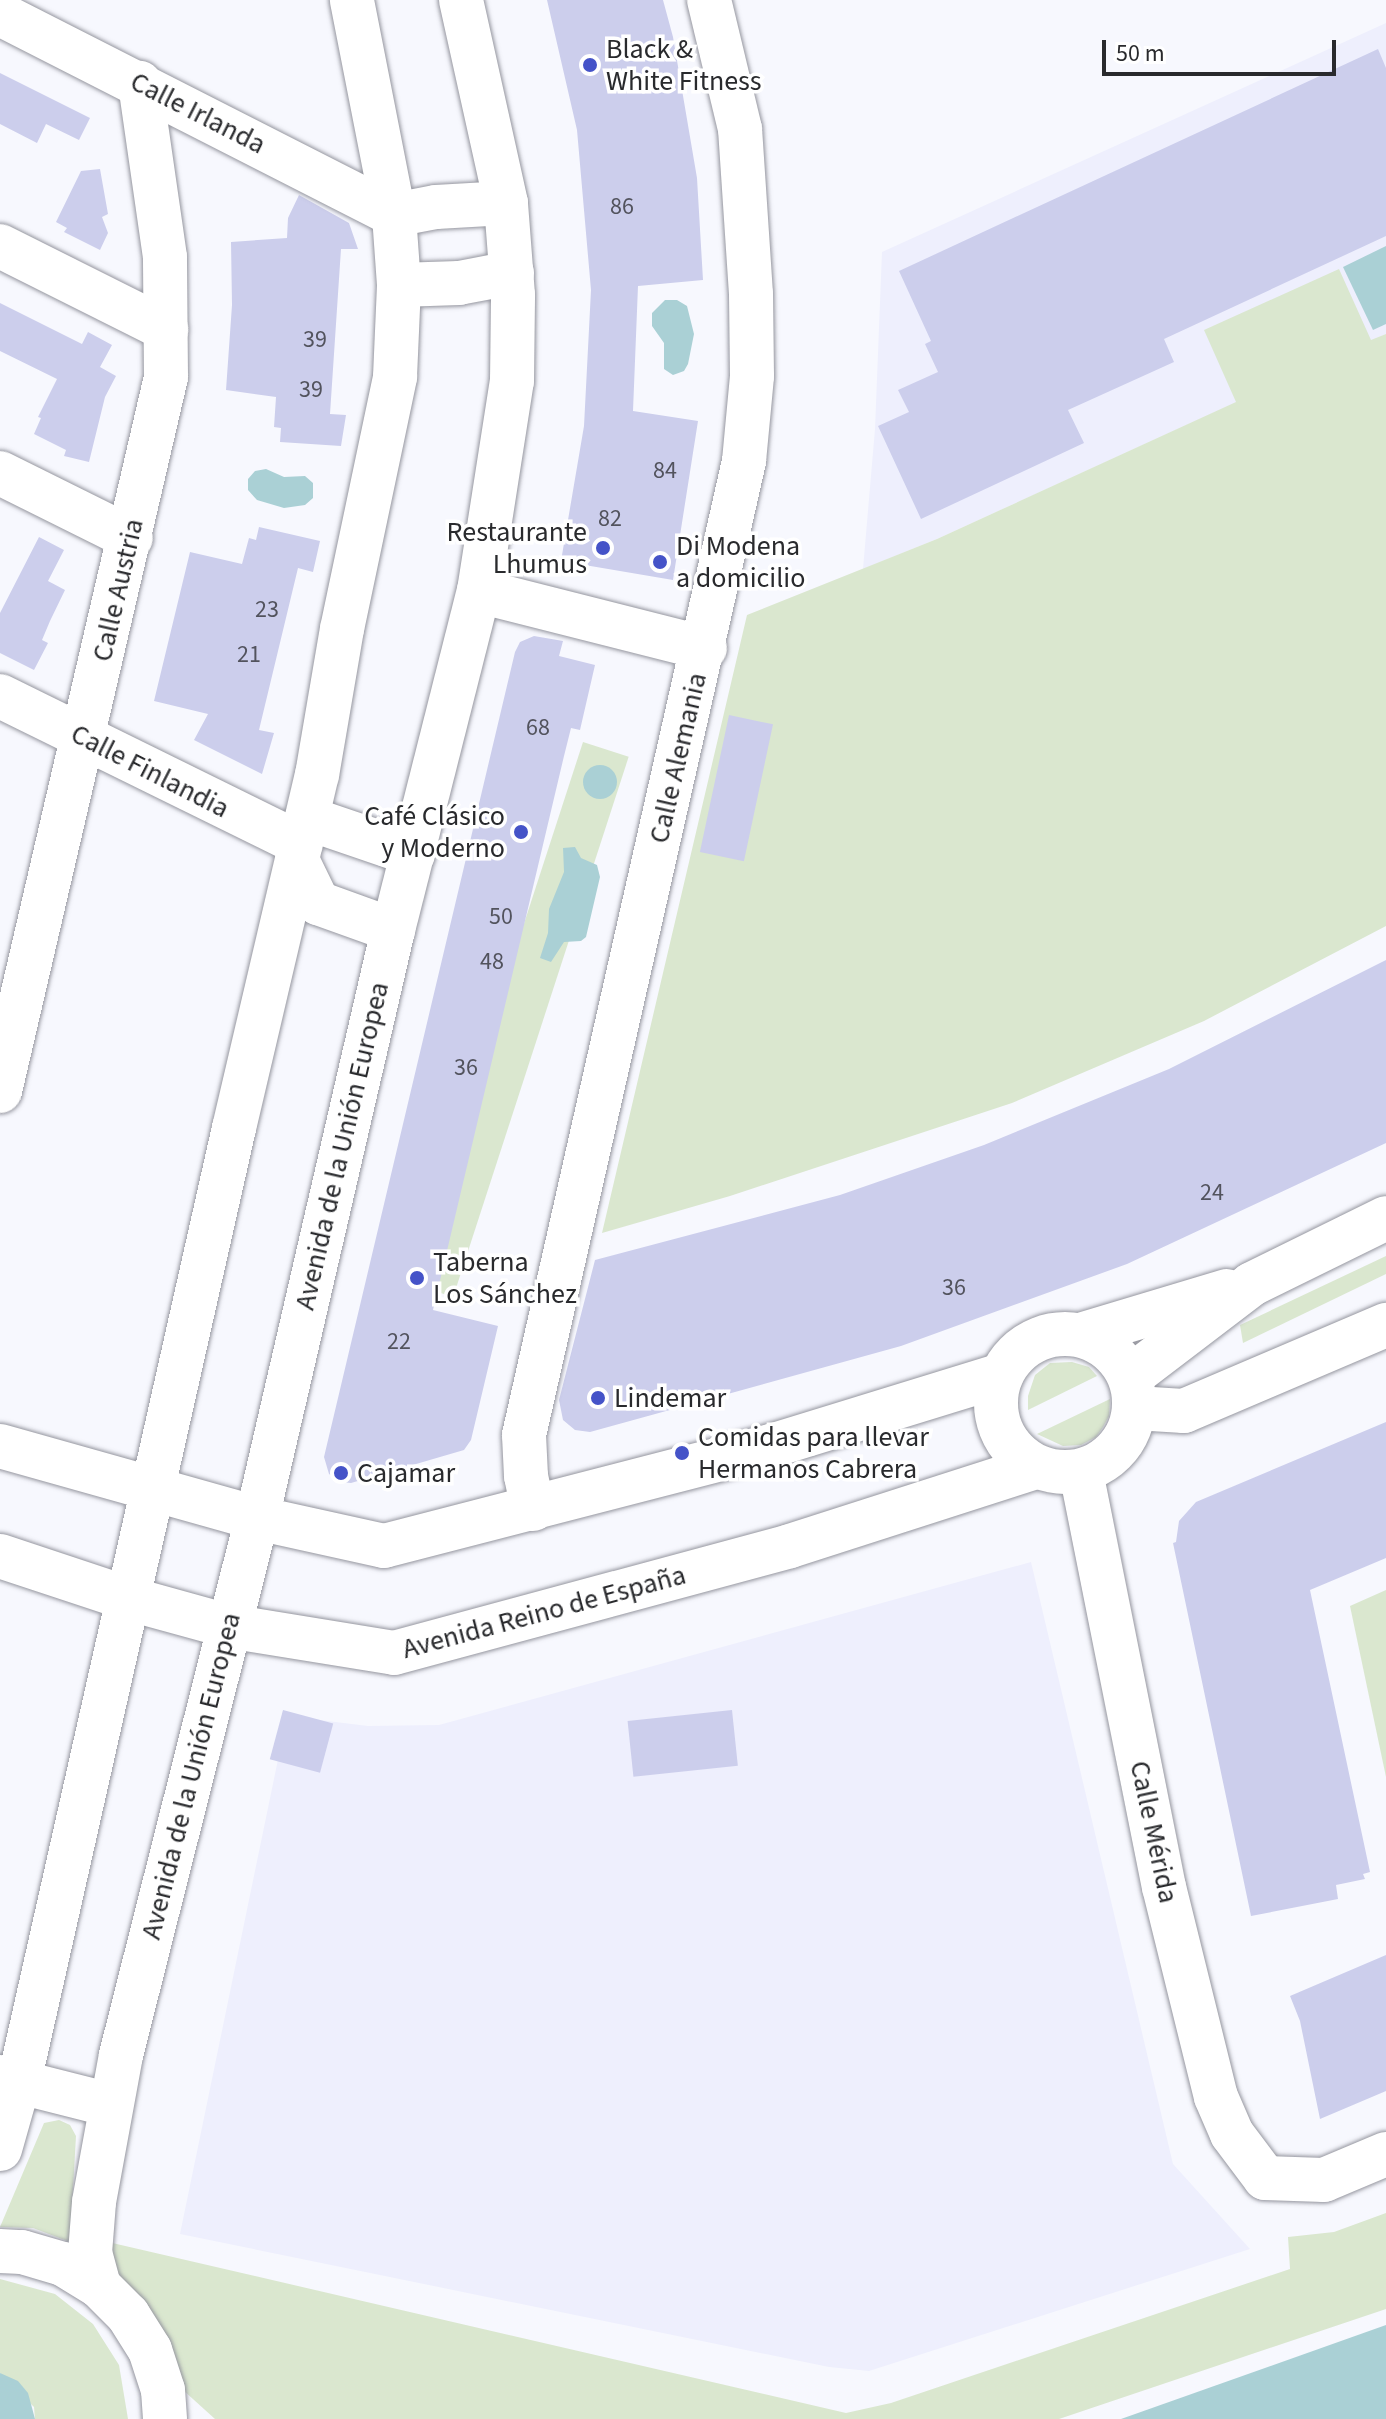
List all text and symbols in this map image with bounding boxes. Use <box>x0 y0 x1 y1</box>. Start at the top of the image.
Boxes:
scale bar <box>1106 24 1340 74</box>
place label: Black & White Fitness <box>606 32 762 98</box>
text: 50 m <box>1116 36 1165 71</box>
marker: Black & White Fitness <box>581 56 599 74</box>
street label: Calle Irlanda <box>125 65 271 161</box>
house number: 86 <box>610 193 634 221</box>
house number: 39 <box>303 326 327 354</box>
house number: 39 <box>299 376 323 404</box>
house number: 84 <box>653 457 677 485</box>
house number: 82 <box>598 505 622 533</box>
street label: Calle Austria <box>85 515 151 665</box>
place label: Restaurante Lhumus <box>447 515 587 581</box>
place label: Di Modena a domicilio <box>676 529 805 595</box>
marker: Restaurante Lhumus <box>594 539 612 557</box>
marker: Di Modena a domicilio <box>651 553 669 571</box>
house number: 23 <box>255 596 279 624</box>
house number: 21 <box>237 641 261 669</box>
street label: Calle Alemania <box>642 670 714 846</box>
house number: 68 <box>526 714 550 742</box>
street label: Calle Finlandia <box>65 717 235 825</box>
place label: Café Clásico y Moderno <box>364 799 505 865</box>
marker: Café Clásico y Moderno <box>512 823 530 841</box>
house number: 50 <box>489 903 513 931</box>
house number: 48 <box>480 948 504 976</box>
street label: Avenida de la Unión Europea <box>288 979 396 1313</box>
house number: 36 <box>454 1054 478 1082</box>
house number: 24 <box>1200 1179 1224 1207</box>
place label: Taberna Los Sánchez <box>433 1245 577 1311</box>
marker: Taberna Los Sánchez <box>408 1269 426 1287</box>
house number: 36 <box>942 1274 966 1302</box>
house number: 22 <box>387 1328 411 1356</box>
place label: Lindemar <box>614 1381 726 1415</box>
marker: Lindemar <box>589 1389 607 1407</box>
place label: Comidas para llevar Hermanos Cabrera <box>698 1420 929 1486</box>
marker: Comidas para llevar Hermanos Cabrera <box>673 1444 691 1462</box>
place label: Cajamar <box>357 1456 455 1490</box>
marker: Cajamar <box>332 1464 350 1482</box>
street label: Avenida Reino de España <box>399 1558 689 1666</box>
street label: Avenida de la Unión Europea <box>134 1609 248 1943</box>
street label: Calle Mérida <box>1123 1758 1185 1906</box>

